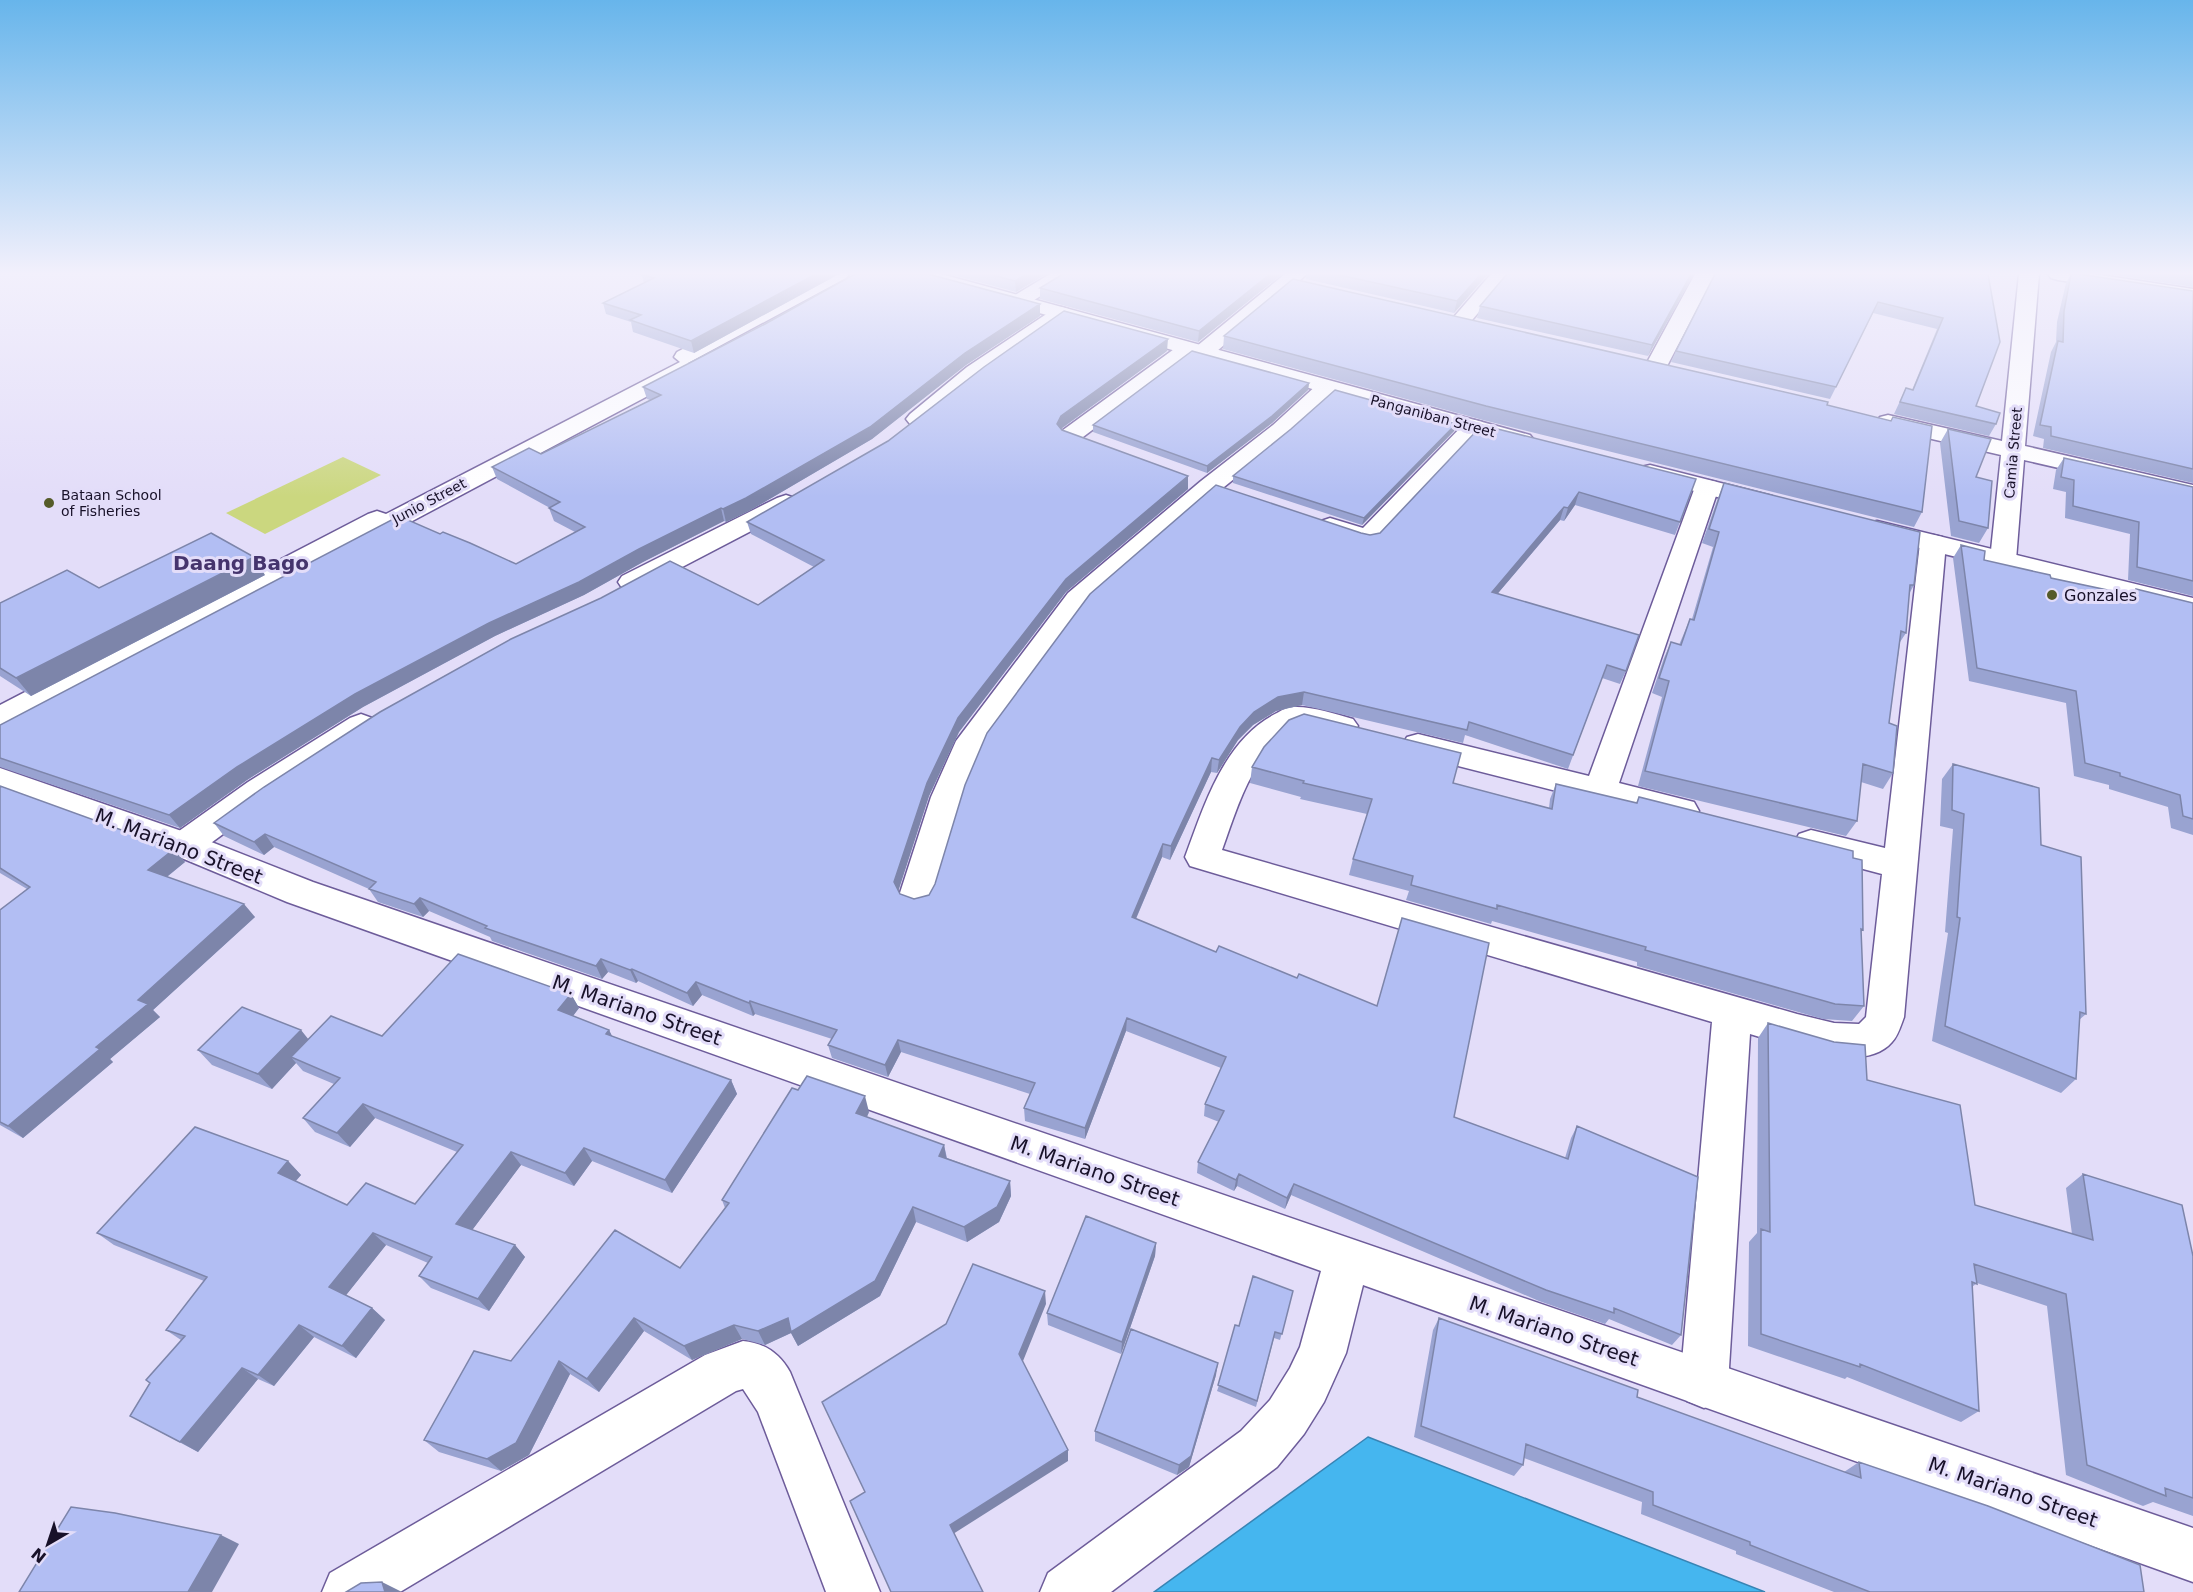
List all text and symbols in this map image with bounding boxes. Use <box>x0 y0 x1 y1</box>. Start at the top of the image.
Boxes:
street label: Panganiban Street <box>1369 392 1498 441</box>
street label: Camia Street <box>2001 406 2025 499</box>
street label: Junio Street <box>388 475 469 528</box>
place label: Bataan School of Fisheries <box>61 487 162 519</box>
marker: Bataan School of Fisheries <box>42 496 56 510</box>
district label: Daang Bago <box>173 551 309 575</box>
place label: Gonzales <box>2064 586 2137 605</box>
marker: Gonzales <box>2045 588 2059 602</box>
street label: M. Mariano Street <box>92 803 266 889</box>
street label: M. Mariano Street <box>549 970 725 1050</box>
street label: M. Mariano Street <box>1007 1131 1183 1211</box>
street label: M. Mariano Street <box>1466 1291 1642 1371</box>
street label: M. Mariano Street <box>1925 1452 2101 1532</box>
north arrow <box>18 1514 78 1574</box>
text: N <box>28 1544 50 1567</box>

